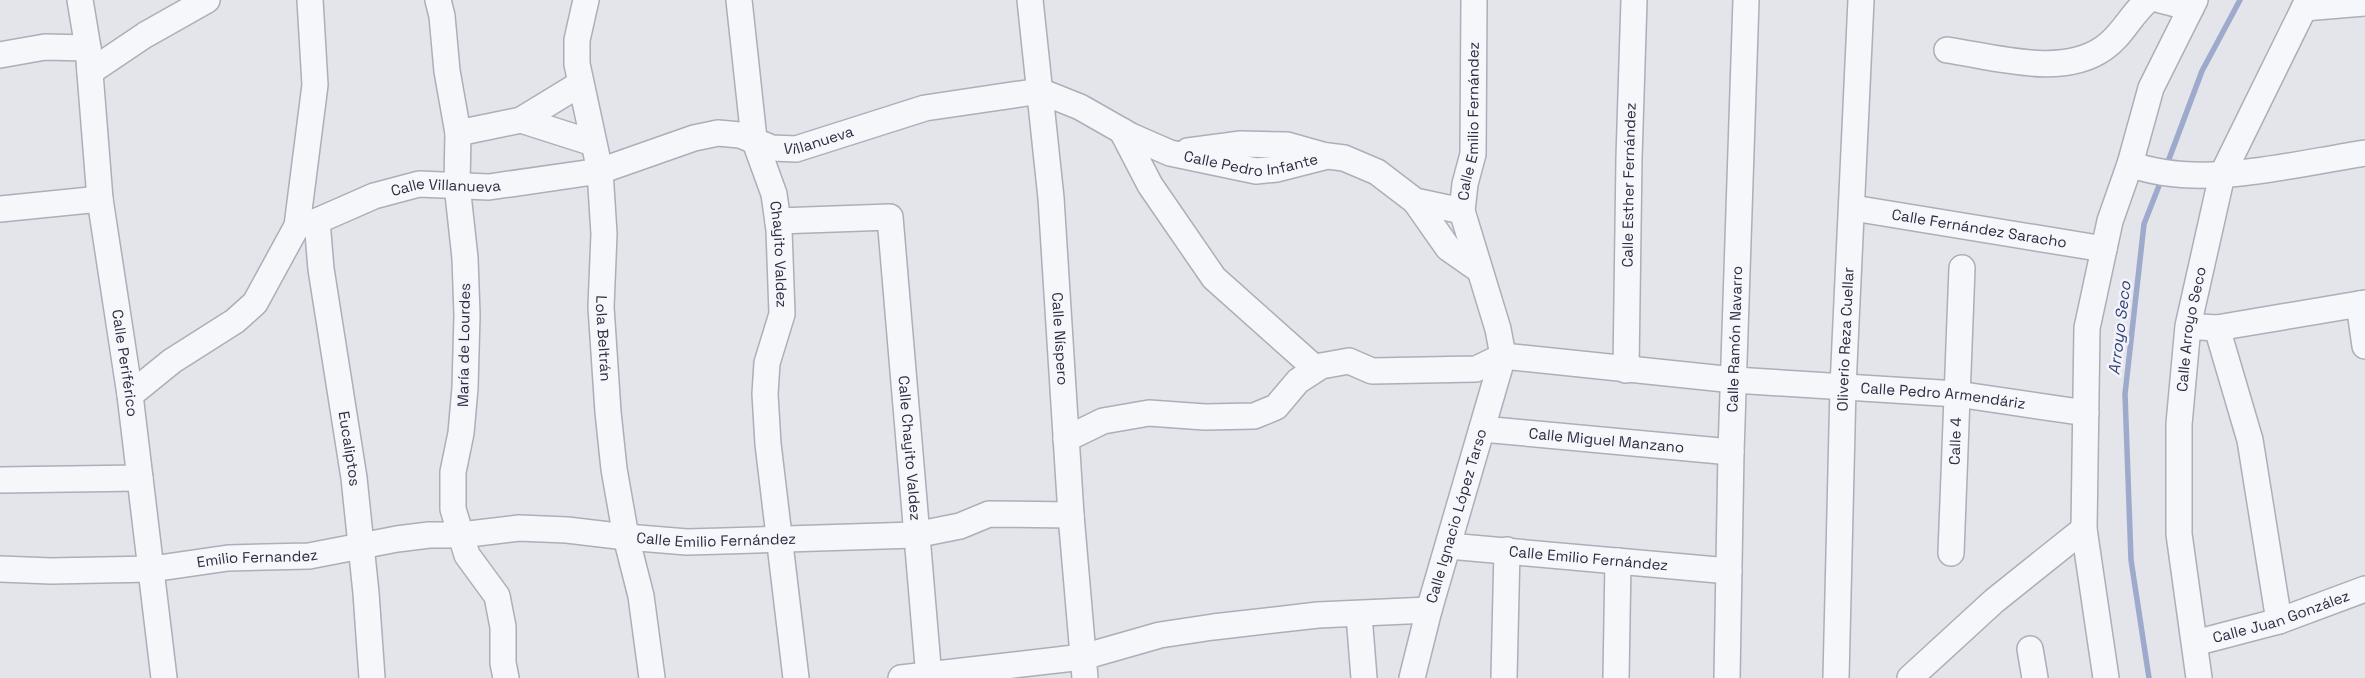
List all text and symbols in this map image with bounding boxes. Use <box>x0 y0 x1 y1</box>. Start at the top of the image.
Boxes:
street label: Calle Emilio Fernández <box>1453 42 1483 201</box>
street label: Calle Esther Fernández <box>1617 102 1640 268</box>
street label: Villanueva <box>783 121 856 158</box>
street label: Calle Pedro Infante <box>1182 146 1320 180</box>
street label: Calle Villanueva <box>389 174 502 200</box>
street label: Chayito Valdez <box>766 200 792 308</box>
street label: Calle Fernández Saracho <box>1890 204 2068 252</box>
street label: Calle Ramón Navarro <box>1722 265 1746 413</box>
street label: Calle Arroyo Seco <box>2172 265 2210 393</box>
street label: Oliverio Reza Cuellar <box>1832 266 1858 411</box>
water label: Arroyo Seco <box>2103 279 2136 376</box>
street label: María de Lourdes <box>453 283 474 407</box>
street label: Calle Níspero <box>1048 291 1073 386</box>
street label: Lola Beltrán <box>592 295 616 382</box>
street label: Calle Periférico <box>108 308 143 418</box>
street label: Calle Chayito Valdez <box>894 375 926 521</box>
street label: Calle Pedro Armendáriz <box>1860 378 2027 413</box>
street label: Eucaliptos <box>335 410 365 487</box>
street label: Calle 4 <box>1944 417 1965 465</box>
street label: Calle Miguel Manzano <box>1528 423 1685 457</box>
street label: Calle Ignacio López Tarso <box>1421 426 1490 605</box>
street label: Calle Emilio Fernández <box>636 528 796 551</box>
street label: Calle Emilio Fernández <box>1508 541 1669 575</box>
street label: Emilio Fernandez <box>195 545 319 571</box>
street label: Calle Juan González <box>2210 586 2352 647</box>

